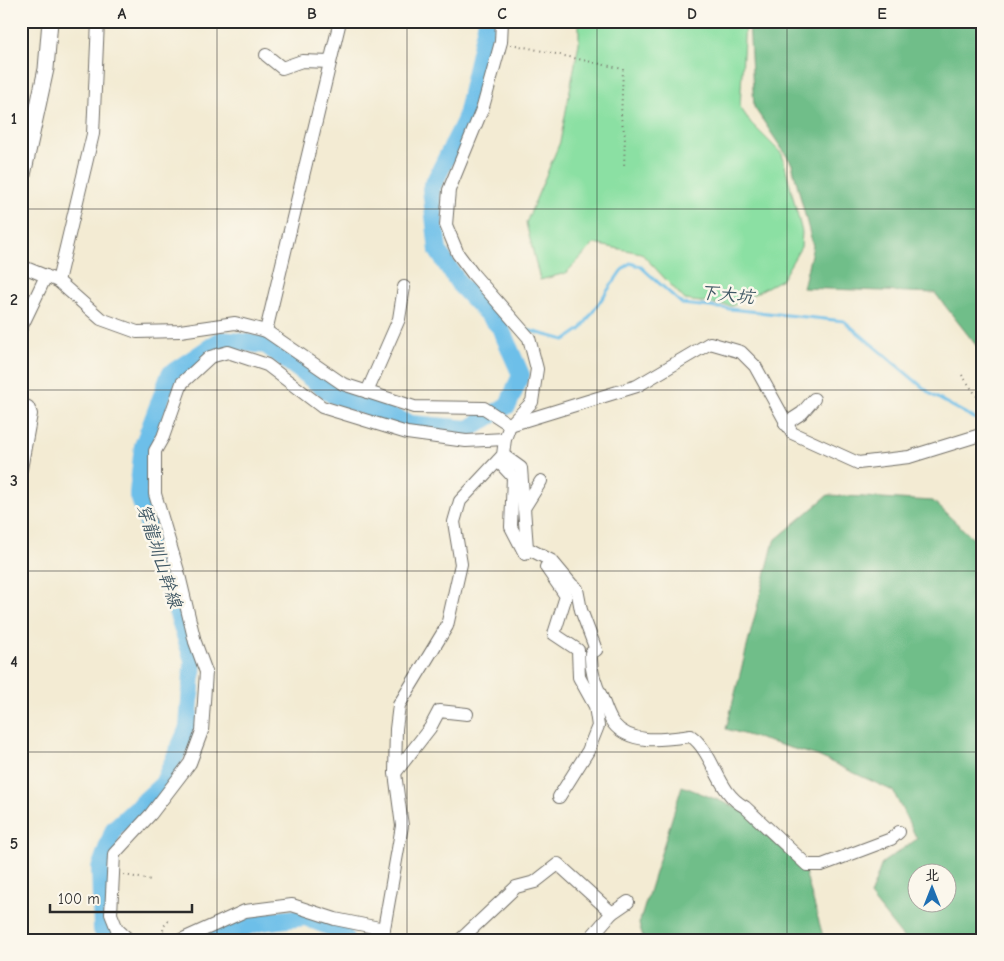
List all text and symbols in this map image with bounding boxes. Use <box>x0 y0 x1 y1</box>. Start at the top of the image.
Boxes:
text: A <box>118 5 127 23</box>
text: B <box>307 5 317 23</box>
text: C <box>497 5 507 23</box>
text: D <box>687 5 697 23</box>
text: E <box>877 5 887 23</box>
text: 1 <box>11 110 17 128</box>
water label: 下大坑 <box>699 282 757 308</box>
text: 2 <box>10 291 18 309</box>
text: 3 <box>10 472 18 490</box>
water label: 穿龍圳山幹線 <box>132 501 186 612</box>
text: 4 <box>10 653 18 671</box>
text: 5 <box>10 835 18 853</box>
north arrow <box>906 864 956 914</box>
text: 北 <box>925 867 939 884</box>
scale bar <box>50 881 192 913</box>
text: 100 m <box>58 890 100 908</box>

